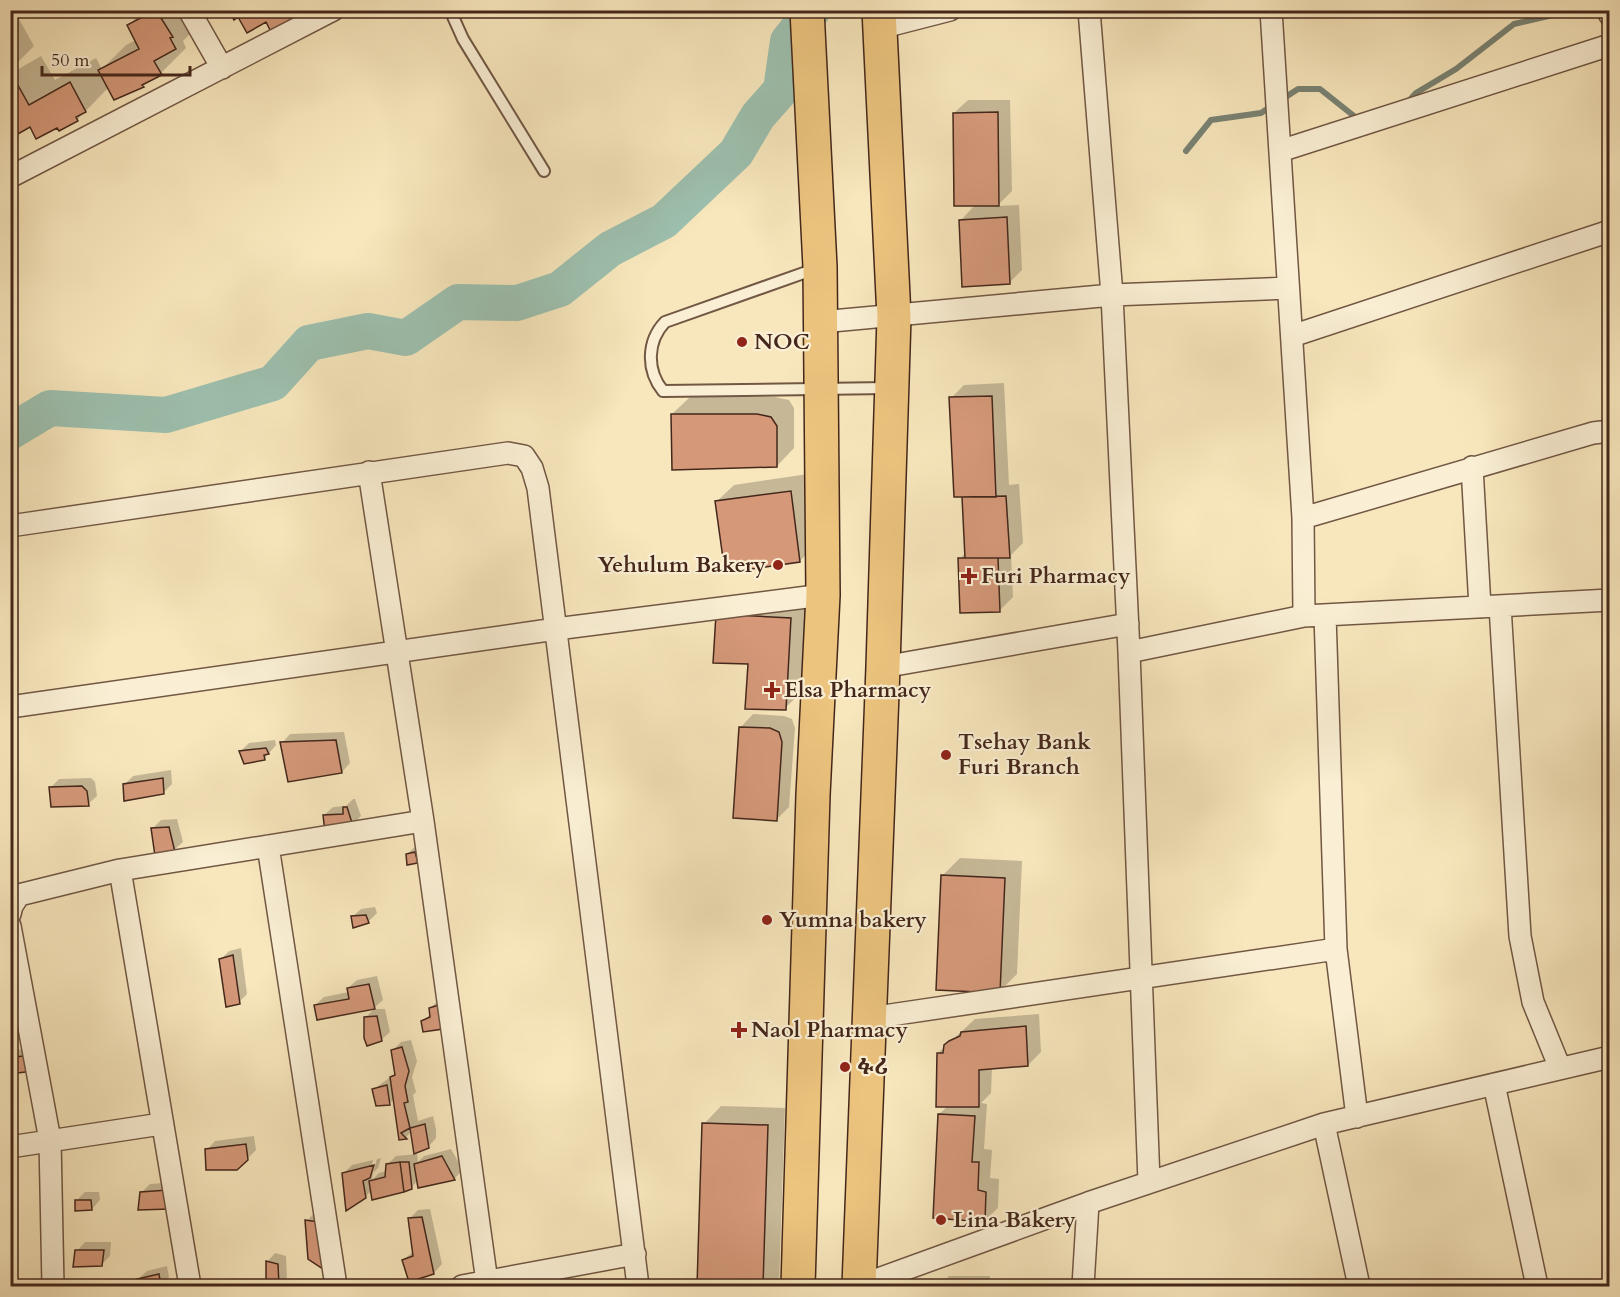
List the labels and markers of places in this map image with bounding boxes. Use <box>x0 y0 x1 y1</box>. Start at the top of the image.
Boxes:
place label: NOC <box>754 327 810 357</box>
marker: NOC <box>735 335 749 349</box>
place label: Yehulum Bakery <box>597 550 766 580</box>
marker: Yehulum Bakery <box>771 558 785 572</box>
place label: Furi Pharmacy <box>981 561 1131 591</box>
marker: Furi Pharmacy <box>962 569 976 583</box>
place label: Elsa Pharmacy <box>784 675 932 705</box>
marker: Elsa Pharmacy <box>765 683 779 697</box>
place label: Tsehay Bank Furi Branch <box>958 727 1091 782</box>
marker: Tsehay Bank Furi Branch <box>939 748 953 762</box>
place label: Yumna bakery <box>779 905 927 935</box>
marker: Yumna bakery <box>760 913 774 927</box>
place label: Naol Pharmacy <box>751 1015 908 1045</box>
marker: Naol Pharmacy <box>732 1023 746 1037</box>
place label: ፉሪ <box>857 1052 888 1082</box>
marker: ፉሪ <box>838 1060 852 1074</box>
place label: Lina Bakery <box>953 1205 1076 1235</box>
marker: Lina Bakery <box>934 1213 948 1227</box>

